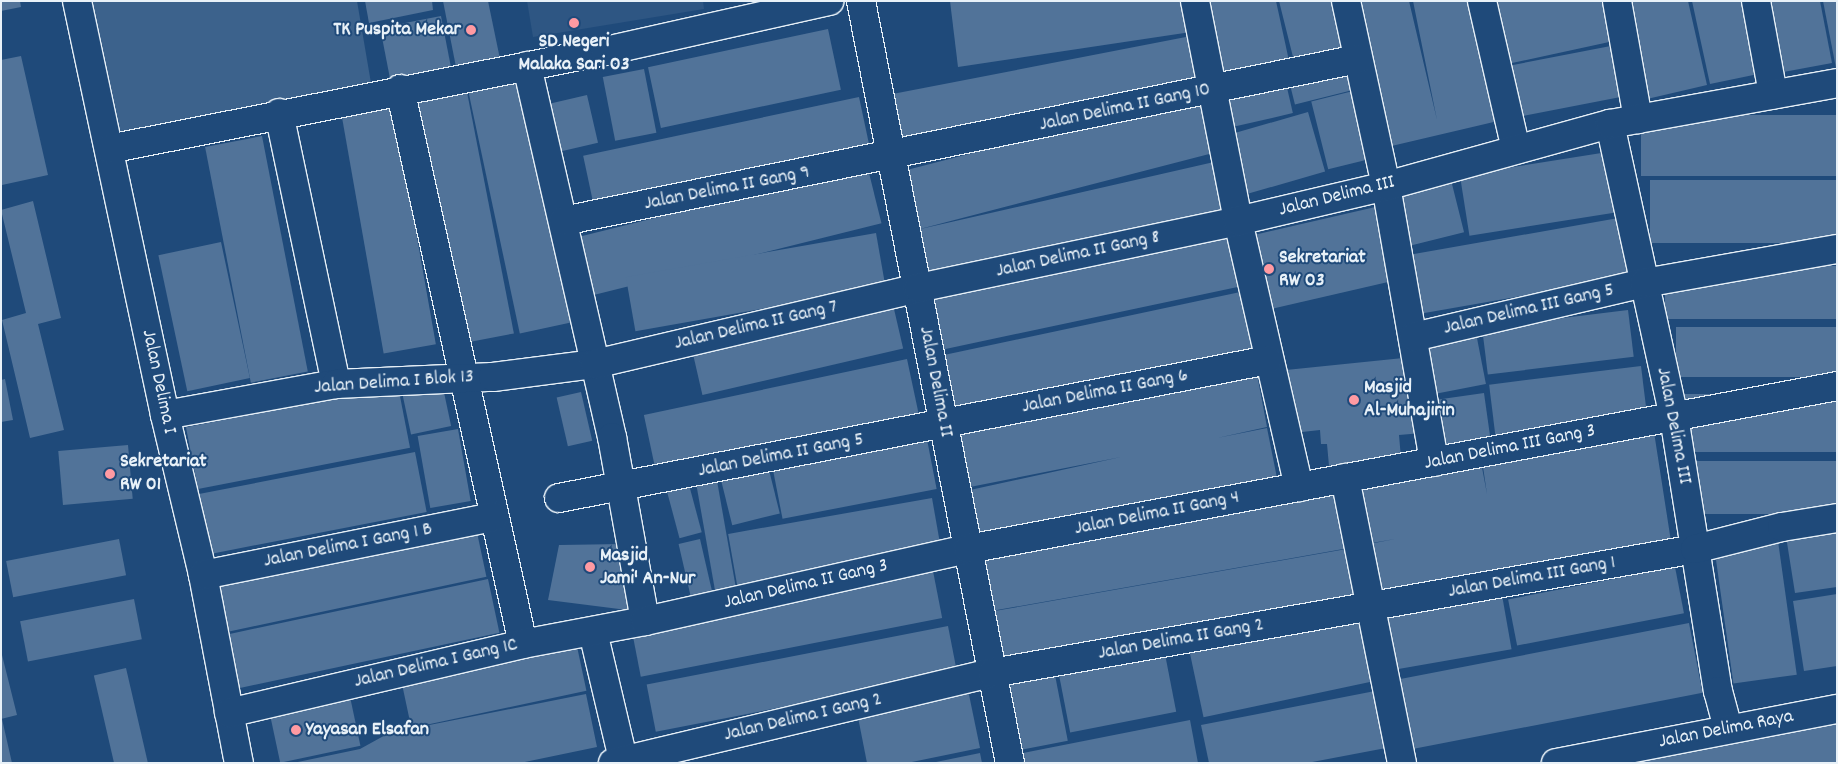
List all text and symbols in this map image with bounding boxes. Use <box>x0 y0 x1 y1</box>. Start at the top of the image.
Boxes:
marker: SD Negeri Malaka Sari 03 <box>568 17 580 29</box>
place label: TK Puspita Mekar <box>333 18 461 42</box>
marker: TK Puspita Mekar <box>465 24 477 36</box>
place label: SD Negeri Malaka Sari 03 <box>518 31 630 78</box>
street label: Jalan Delima II Gang 10 <box>1037 78 1213 138</box>
street label: Jalan Delima II Gang 9 <box>642 161 812 217</box>
street label: Jalan Delima III <box>1277 171 1397 223</box>
street label: Jalan Delima II Gang 8 <box>994 226 1162 284</box>
place label: Sekretariat RW 03 <box>1279 246 1366 293</box>
marker: Sekretariat RW 03 <box>1263 263 1275 275</box>
street label: Jalan Delima III Gang 5 <box>1441 279 1617 341</box>
street label: Jalan Delima II Gang 7 <box>672 296 840 356</box>
street label: Jalan Delima II <box>913 325 957 439</box>
street label: Jalan Delima I <box>135 328 181 436</box>
street label: Jalan Delima II Gang 6 <box>1020 364 1190 420</box>
street label: Jalan Delima I Blok 13 <box>313 365 475 401</box>
street label: Jalan Delima III <box>1650 366 1696 486</box>
place label: Masjid Al-Muhajirin <box>1364 376 1455 423</box>
marker: Masjid Al-Muhajirin <box>1348 394 1360 406</box>
street label: Jalan Delima III Gang 3 <box>1422 420 1598 476</box>
street label: Jalan Delima II Gang 5 <box>696 428 866 484</box>
place label: Sekretariat RW 01 <box>120 450 207 497</box>
marker: Sekretariat RW 01 <box>104 468 116 480</box>
street label: Jalan Delima II Gang 4 <box>1073 486 1241 542</box>
street label: Jalan Delima I Gang 1 B <box>262 518 434 574</box>
place label: Masjid Jami' An-Nur <box>600 544 695 591</box>
street label: Jalan Delima III Gang 1 <box>1446 551 1618 605</box>
street label: Jalan Delima II Gang 3 <box>722 554 890 616</box>
marker: Masjid Jami' An-Nur <box>584 561 596 573</box>
street label: Jalan Delima II Gang 2 <box>1096 614 1266 666</box>
street label: Jalan Delima I Gang 1C <box>352 634 520 694</box>
street label: Jalan Delima I Gang 2 <box>722 688 884 748</box>
street label: Jalan Delima Raya <box>1657 705 1795 755</box>
place label: Yayasan Elsafan <box>306 718 429 742</box>
marker: Yayasan Elsafan <box>290 724 302 736</box>

